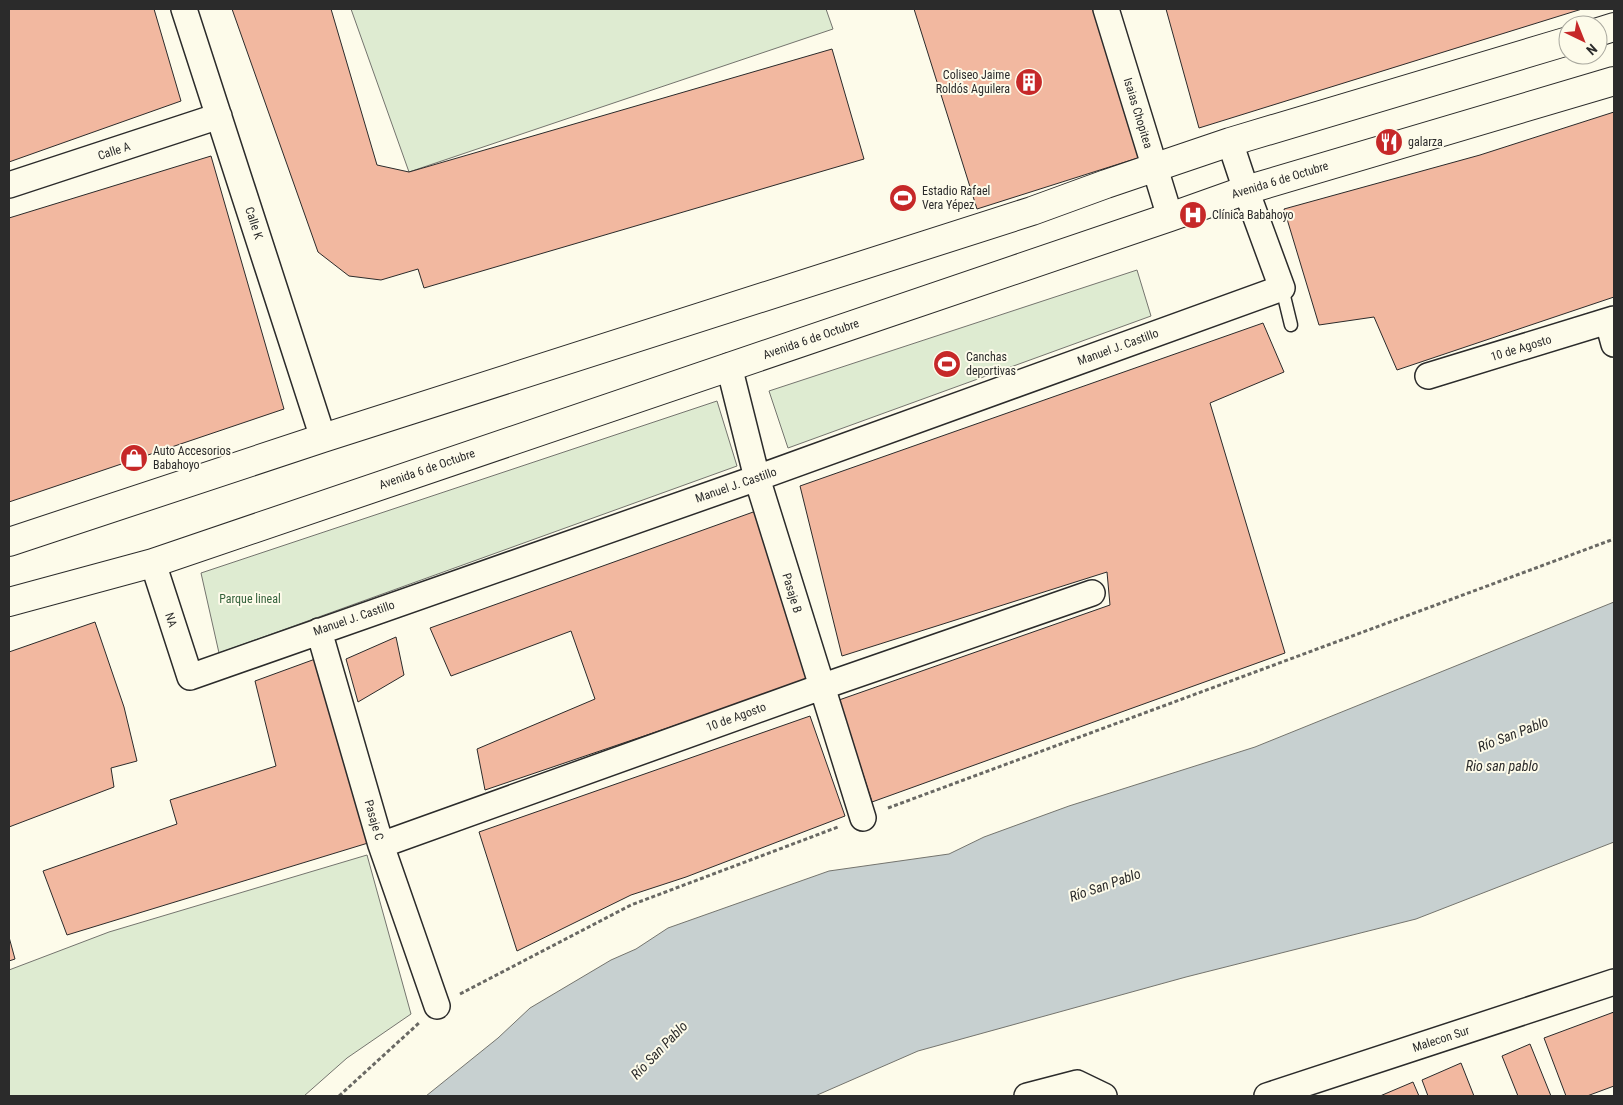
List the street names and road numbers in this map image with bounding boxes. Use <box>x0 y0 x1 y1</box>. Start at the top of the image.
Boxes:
street label: Isaias Chopitea <box>1121 76 1155 150</box>
street label: Calle A <box>96 139 132 163</box>
street label: Avenida 6 de Octubre <box>1230 159 1330 201</box>
street label: Calle K <box>242 205 266 241</box>
street label: Avenida 6 de Octubre <box>761 316 861 362</box>
street label: Manuel J. Castillo <box>1076 326 1160 368</box>
street label: 10 de Agosto <box>1489 332 1553 364</box>
street label: Avenida 6 de Octubre <box>377 446 477 492</box>
street label: Manuel J. Castillo <box>693 465 779 505</box>
street label: Pasaje B <box>779 571 805 615</box>
street label: Manuel J. Castillo <box>311 598 397 638</box>
street label: NA <box>162 611 180 629</box>
street label: 10 de Agosto <box>704 700 768 734</box>
street label: Pasaje C <box>362 798 386 842</box>
street label: Malecon Sur <box>1411 1023 1472 1055</box>

